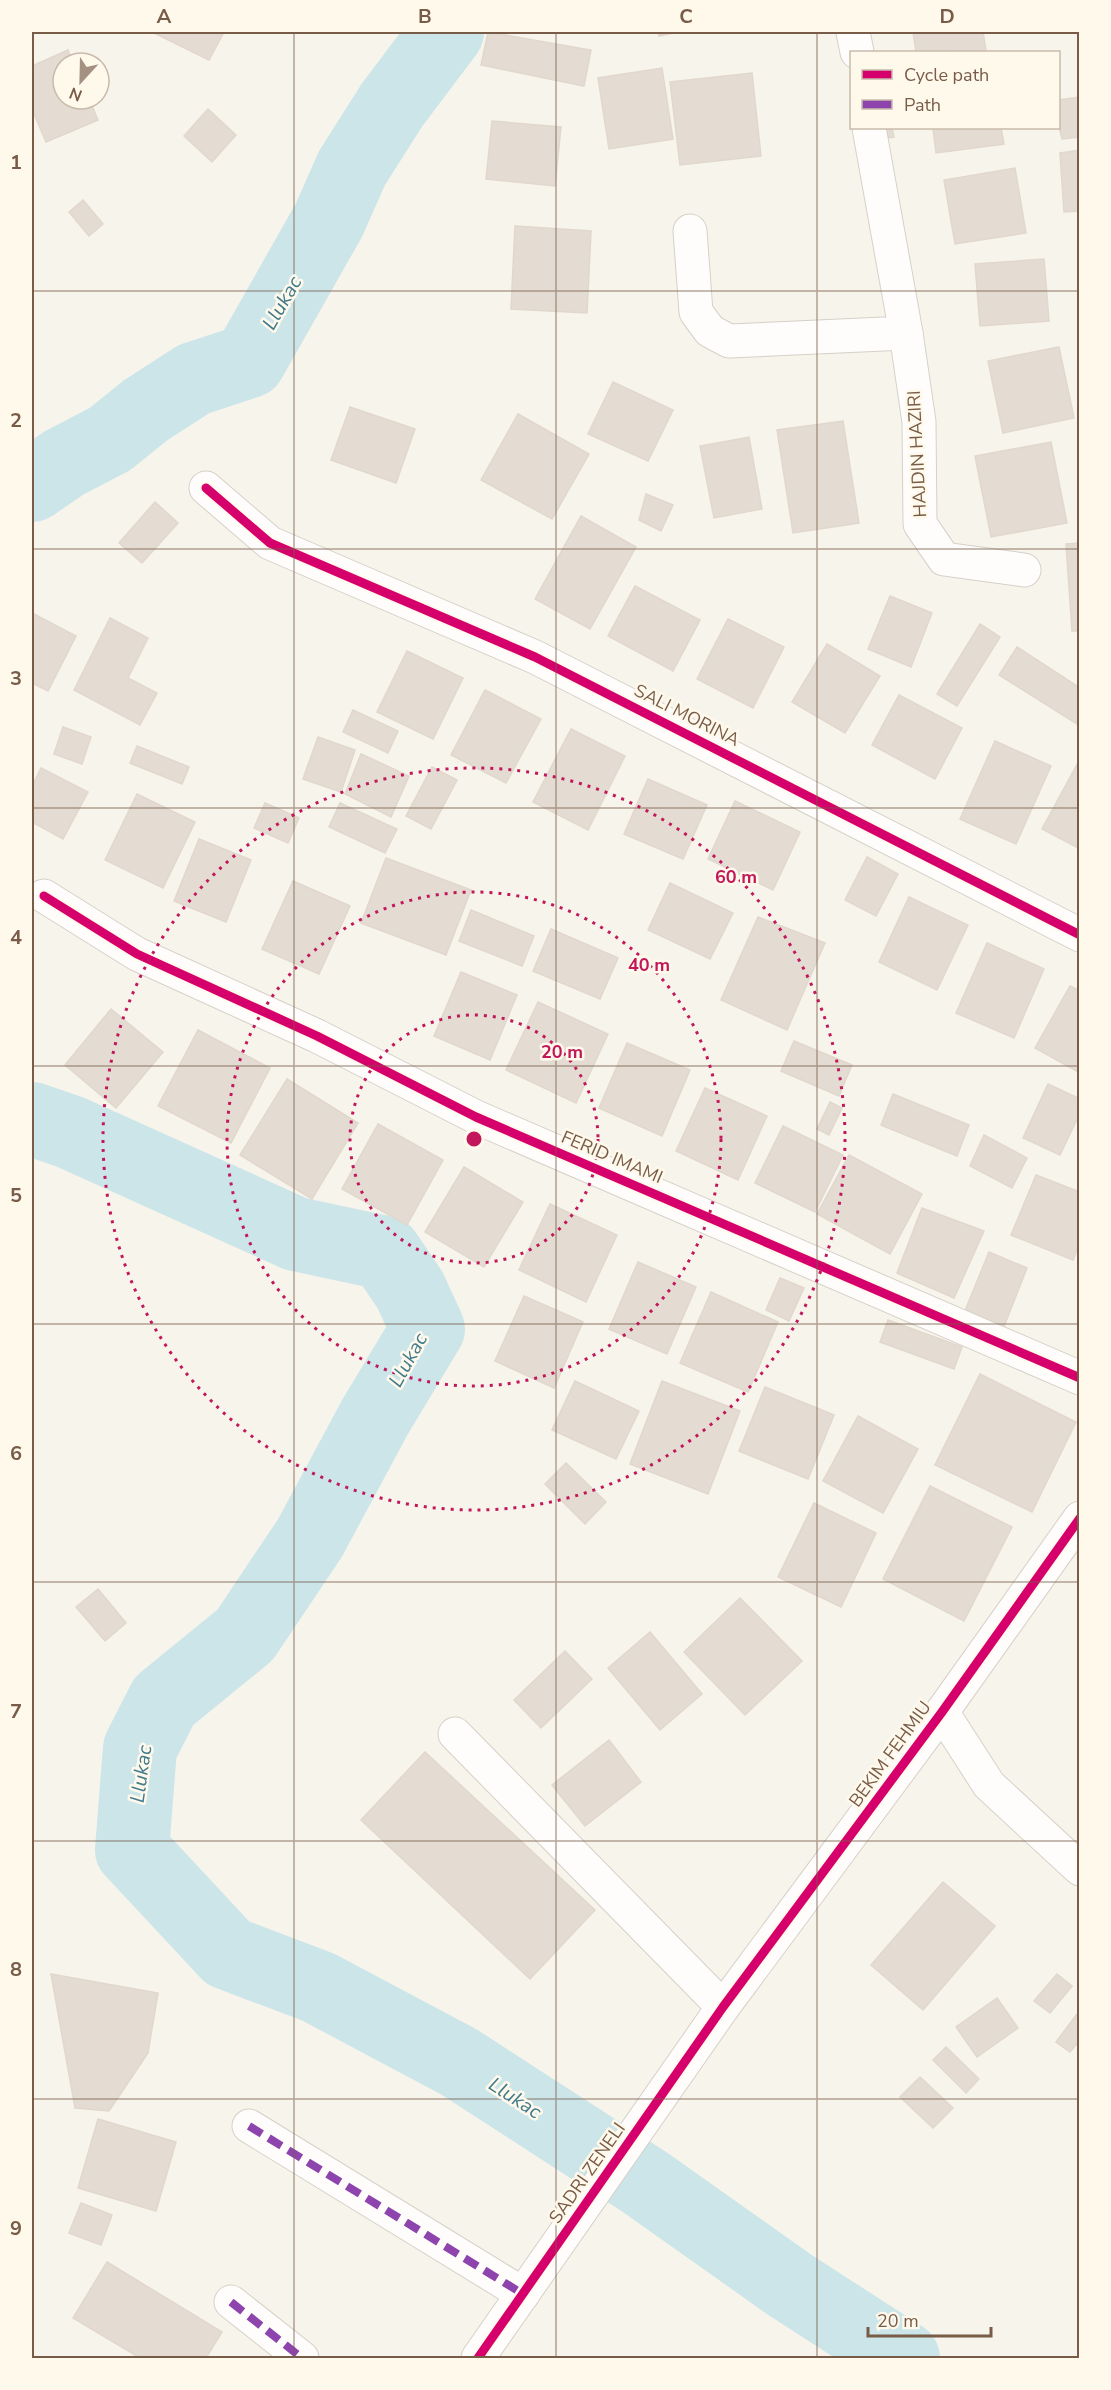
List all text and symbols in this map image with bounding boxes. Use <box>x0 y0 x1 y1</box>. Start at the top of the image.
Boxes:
text: A <box>157 3 172 30</box>
text: B <box>418 3 432 30</box>
text: C <box>679 3 693 30</box>
text: D <box>939 3 955 30</box>
north arrow <box>51 51 111 111</box>
legend <box>850 51 1060 129</box>
text: Cycle path <box>904 63 989 87</box>
text: N <box>66 82 85 106</box>
text: Path <box>904 93 941 117</box>
text: 1 <box>10 149 22 176</box>
water label: Llukac <box>256 271 308 335</box>
street label: HAJDIN HAZIRI <box>902 390 932 518</box>
text: 2 <box>10 407 22 434</box>
text: 3 <box>10 665 22 692</box>
street label: SALI MORINA <box>630 678 744 752</box>
text: 60 m <box>715 865 757 889</box>
text: 4 <box>10 924 22 951</box>
text: 40 m <box>628 953 670 977</box>
text: 20 m <box>541 1040 583 1064</box>
street label: FERID IMAMI <box>558 1125 666 1189</box>
centre of rings <box>464 1129 484 1149</box>
text: 5 <box>10 1182 22 1209</box>
water label: Llukac <box>382 1328 434 1392</box>
text: 6 <box>10 1440 22 1467</box>
street label: BEKIM FEHMIU <box>843 1696 937 1812</box>
text: 7 <box>10 1698 22 1725</box>
water label: Llukac <box>124 1743 158 1804</box>
text: 8 <box>10 1956 22 1983</box>
water label: Llukac <box>483 2071 547 2125</box>
street label: SADRI ZENELI <box>543 2118 631 2228</box>
text: 9 <box>10 2215 22 2242</box>
scale bar <box>868 2300 991 2338</box>
text: 20 m <box>877 2309 919 2333</box>

